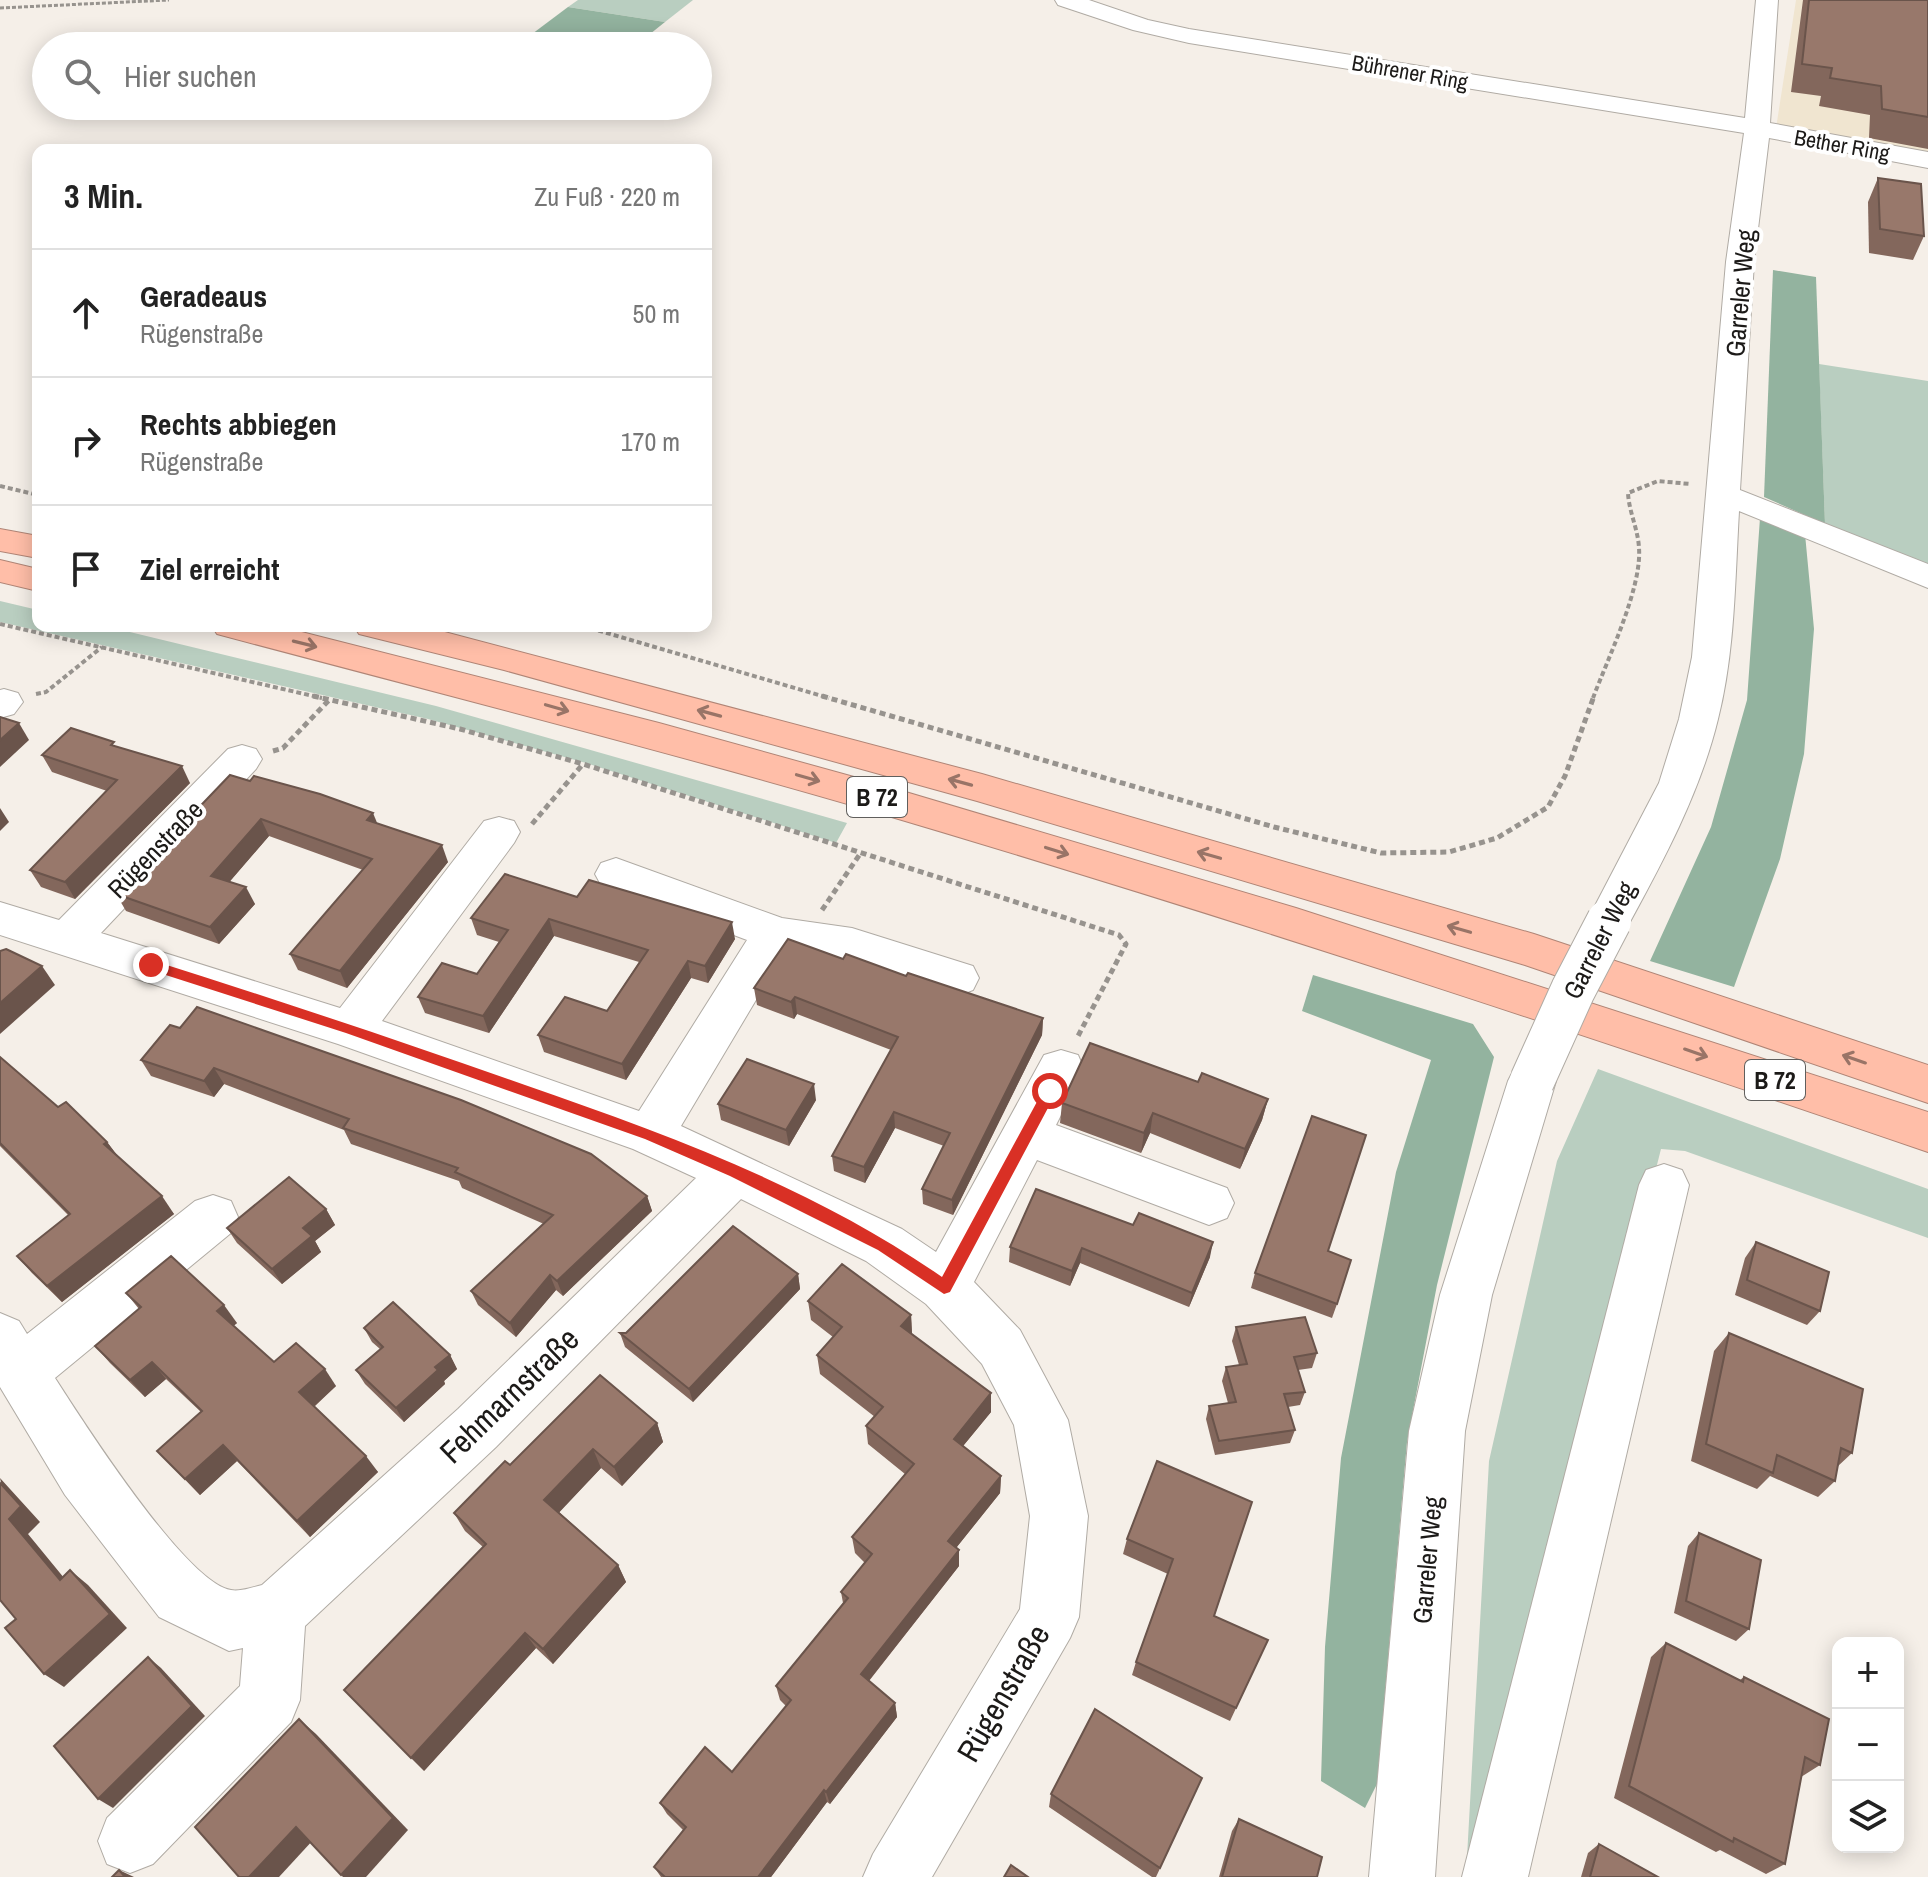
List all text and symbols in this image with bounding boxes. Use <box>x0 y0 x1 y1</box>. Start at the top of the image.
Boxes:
search box <box>32 32 712 120</box>
street label: Bührener Ring <box>1350 47 1470 97</box>
icon: search <box>60 54 104 98</box>
text: Hier suchen <box>124 56 257 96</box>
street label: Bether Ring <box>1792 122 1892 168</box>
text: 3 Min. <box>64 173 143 219</box>
text: Zu Fuß · 220 m <box>534 179 680 214</box>
street label: Garreler Weg <box>1717 228 1763 358</box>
text: Geradeaus <box>140 276 267 316</box>
icon: ahead <box>64 291 108 335</box>
text: 50 m <box>633 296 680 331</box>
text: Rügenstraße <box>140 316 263 351</box>
text: Rechts abbiegen <box>140 404 337 444</box>
icon: right <box>64 419 108 463</box>
text: 170 m <box>621 424 680 459</box>
text: Rügenstraße <box>140 444 263 479</box>
icon: arrive <box>64 547 108 591</box>
text: Ziel erreicht <box>140 549 279 589</box>
one-way arrow <box>292 638 318 653</box>
one-way arrow <box>544 702 570 717</box>
one-way arrow <box>697 705 723 720</box>
one-way arrow <box>794 771 820 786</box>
one-way arrow <box>947 774 973 789</box>
road number: B 72 <box>847 777 907 817</box>
street label: Rügenstraße <box>100 793 210 905</box>
one-way arrow <box>1044 844 1070 859</box>
one-way arrow <box>1197 847 1223 862</box>
street label: Garreler Weg <box>1554 875 1644 1005</box>
one-way arrow <box>1446 921 1472 936</box>
route end <box>133 947 169 983</box>
one-way arrow <box>1683 1046 1708 1061</box>
one-way arrow <box>1842 1050 1867 1065</box>
road number: B 72 <box>1745 1060 1805 1100</box>
route start <box>1032 1073 1068 1109</box>
street label: Fehmarnstraße <box>430 1318 588 1472</box>
street label: Garreler Weg <box>1404 1495 1450 1625</box>
street label: Rügenstraße <box>946 1617 1060 1769</box>
map controls <box>1832 1637 1904 1853</box>
button: + <box>1832 1637 1904 1709</box>
button: − <box>1832 1709 1904 1781</box>
button: layers <box>1832 1781 1904 1853</box>

